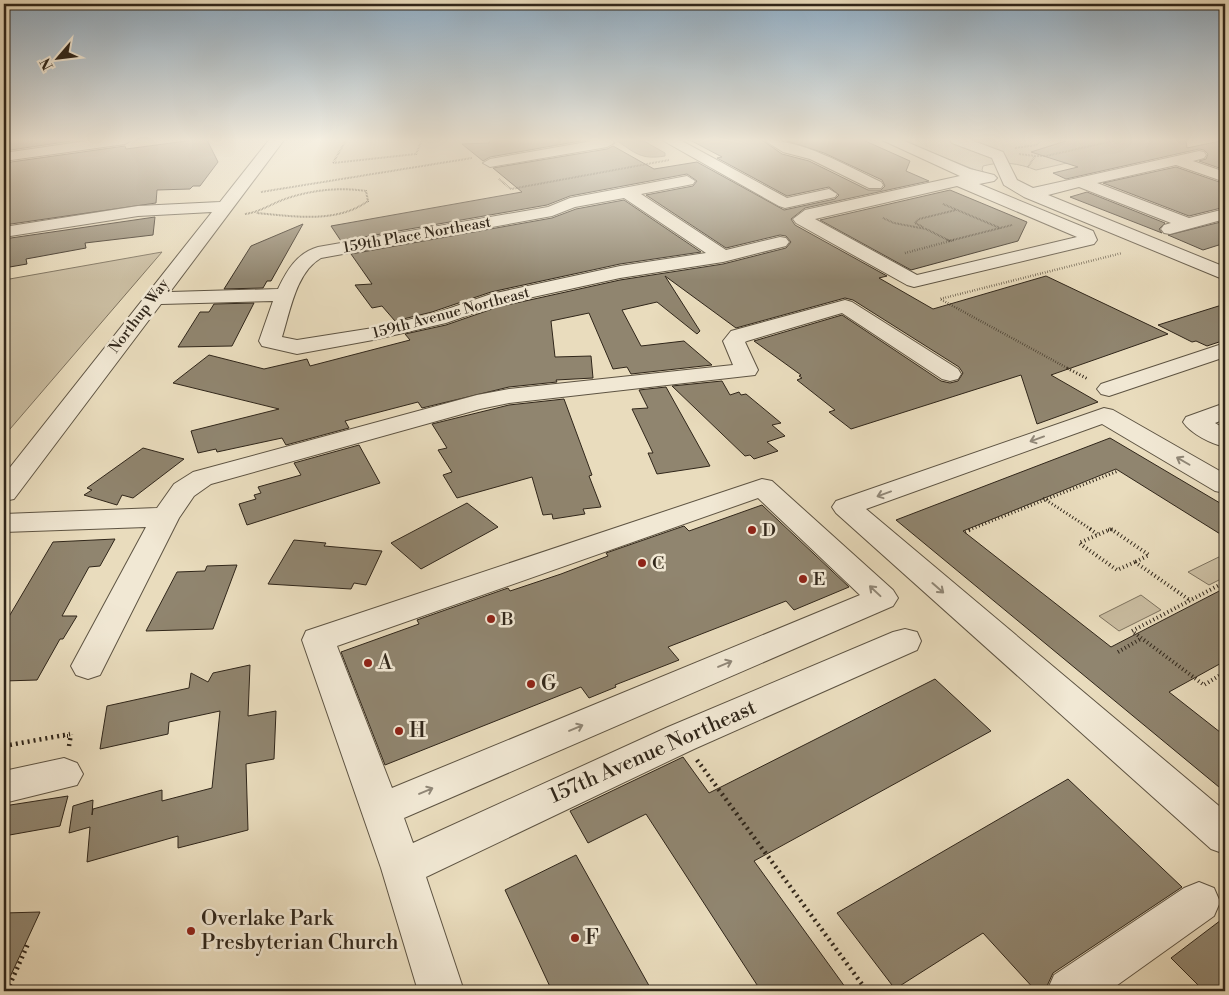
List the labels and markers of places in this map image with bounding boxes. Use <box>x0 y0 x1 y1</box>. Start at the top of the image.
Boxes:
place label: D <box>762 519 776 542</box>
marker: D <box>746 524 758 536</box>
place label: C <box>652 552 664 575</box>
marker: C <box>636 557 648 569</box>
place label: E <box>813 568 825 591</box>
marker: E <box>797 573 809 585</box>
place label: B <box>500 608 514 631</box>
marker: B <box>485 613 497 625</box>
place label: A <box>377 650 393 676</box>
marker: A <box>362 657 374 669</box>
place label: G <box>541 671 557 697</box>
marker: G <box>525 678 537 690</box>
place label: H <box>409 718 426 744</box>
marker: H <box>393 725 405 737</box>
place label: Overlake Park Presbyterian Church <box>201 906 399 956</box>
marker: Overlake Park Presbyterian Church <box>185 925 197 937</box>
place label: F <box>585 925 599 951</box>
marker: F <box>569 932 581 944</box>

